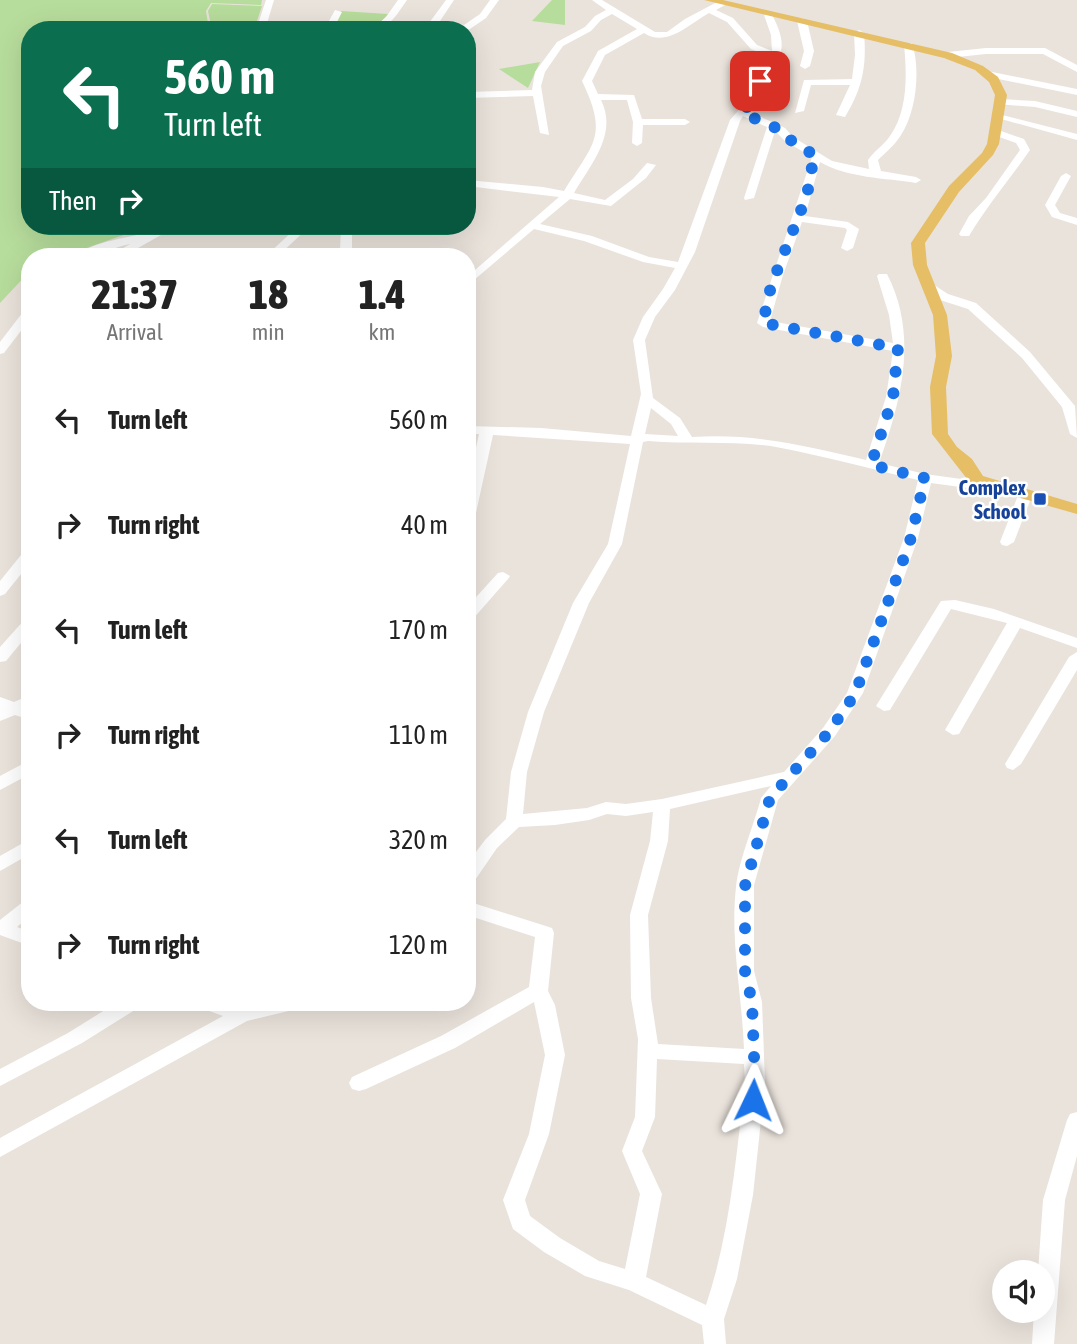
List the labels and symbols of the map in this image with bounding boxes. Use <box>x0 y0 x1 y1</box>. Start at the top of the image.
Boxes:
pin <box>730 51 790 111</box>
place label: Complex School <box>958 475 1027 523</box>
marker: Complex School <box>1032 491 1048 507</box>
position arrow <box>716 1063 790 1137</box>

